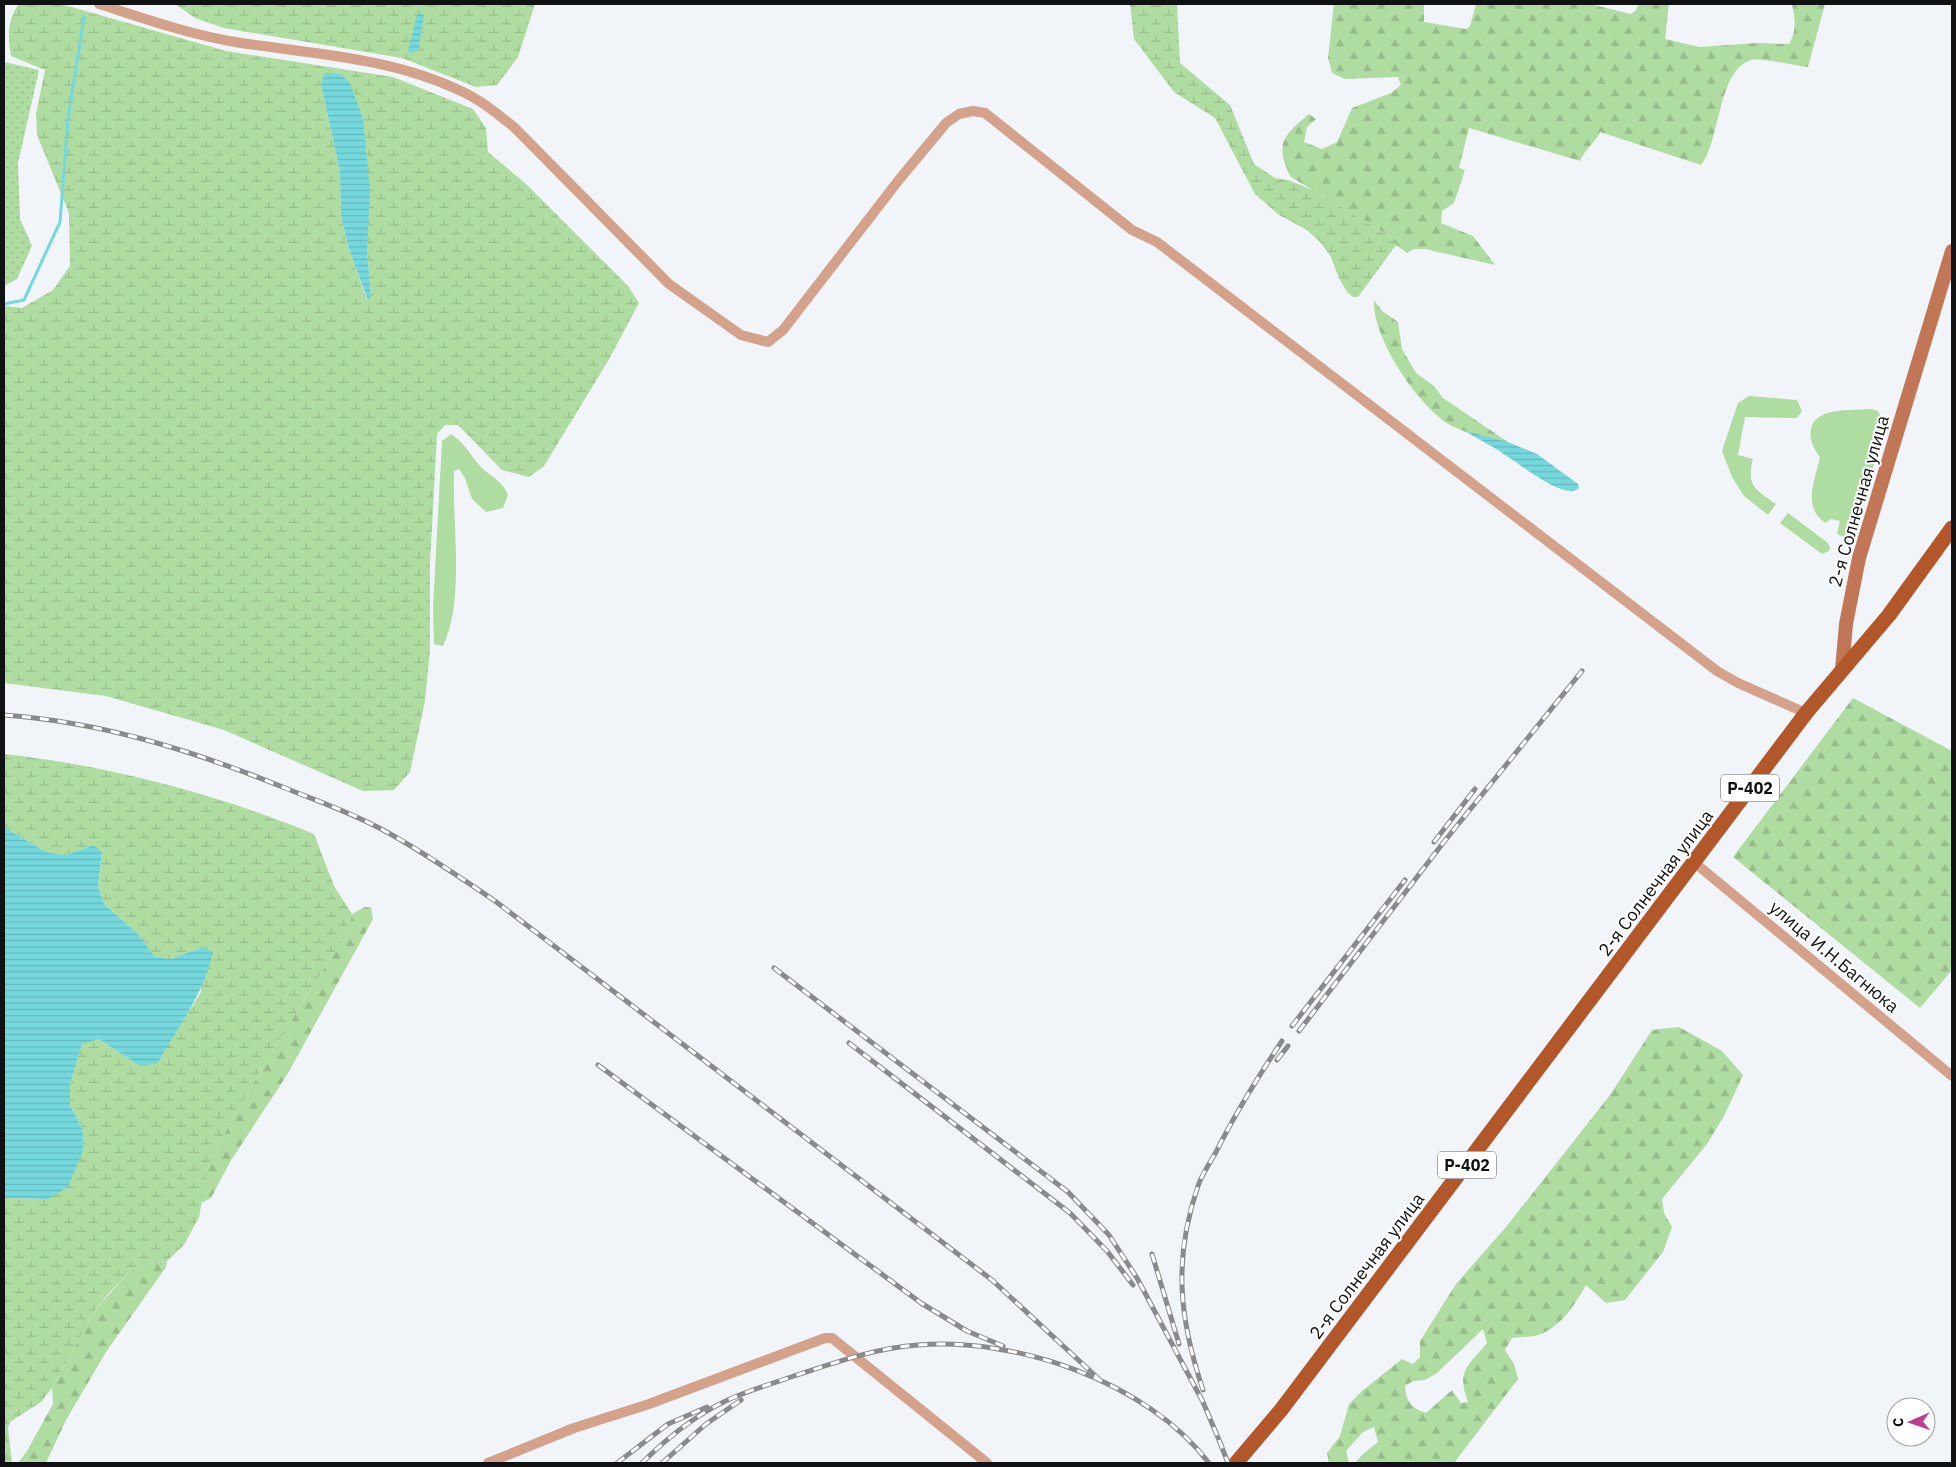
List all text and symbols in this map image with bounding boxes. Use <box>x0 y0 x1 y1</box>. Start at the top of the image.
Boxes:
street label: 2-я Солнечная улица <box>1823 412 1894 589</box>
road number: Р-402 <box>1721 774 1779 801</box>
street label: 2-я Солнечная улица <box>1593 805 1718 960</box>
street label: улица И.Н.Багнюка <box>1765 896 1904 1018</box>
road number: Р-402 <box>1438 1152 1496 1178</box>
street label: 2-я Солнечная улица <box>1304 1188 1429 1343</box>
north arrow <box>1886 1397 1936 1447</box>
text: С <box>1889 1418 1907 1427</box>

